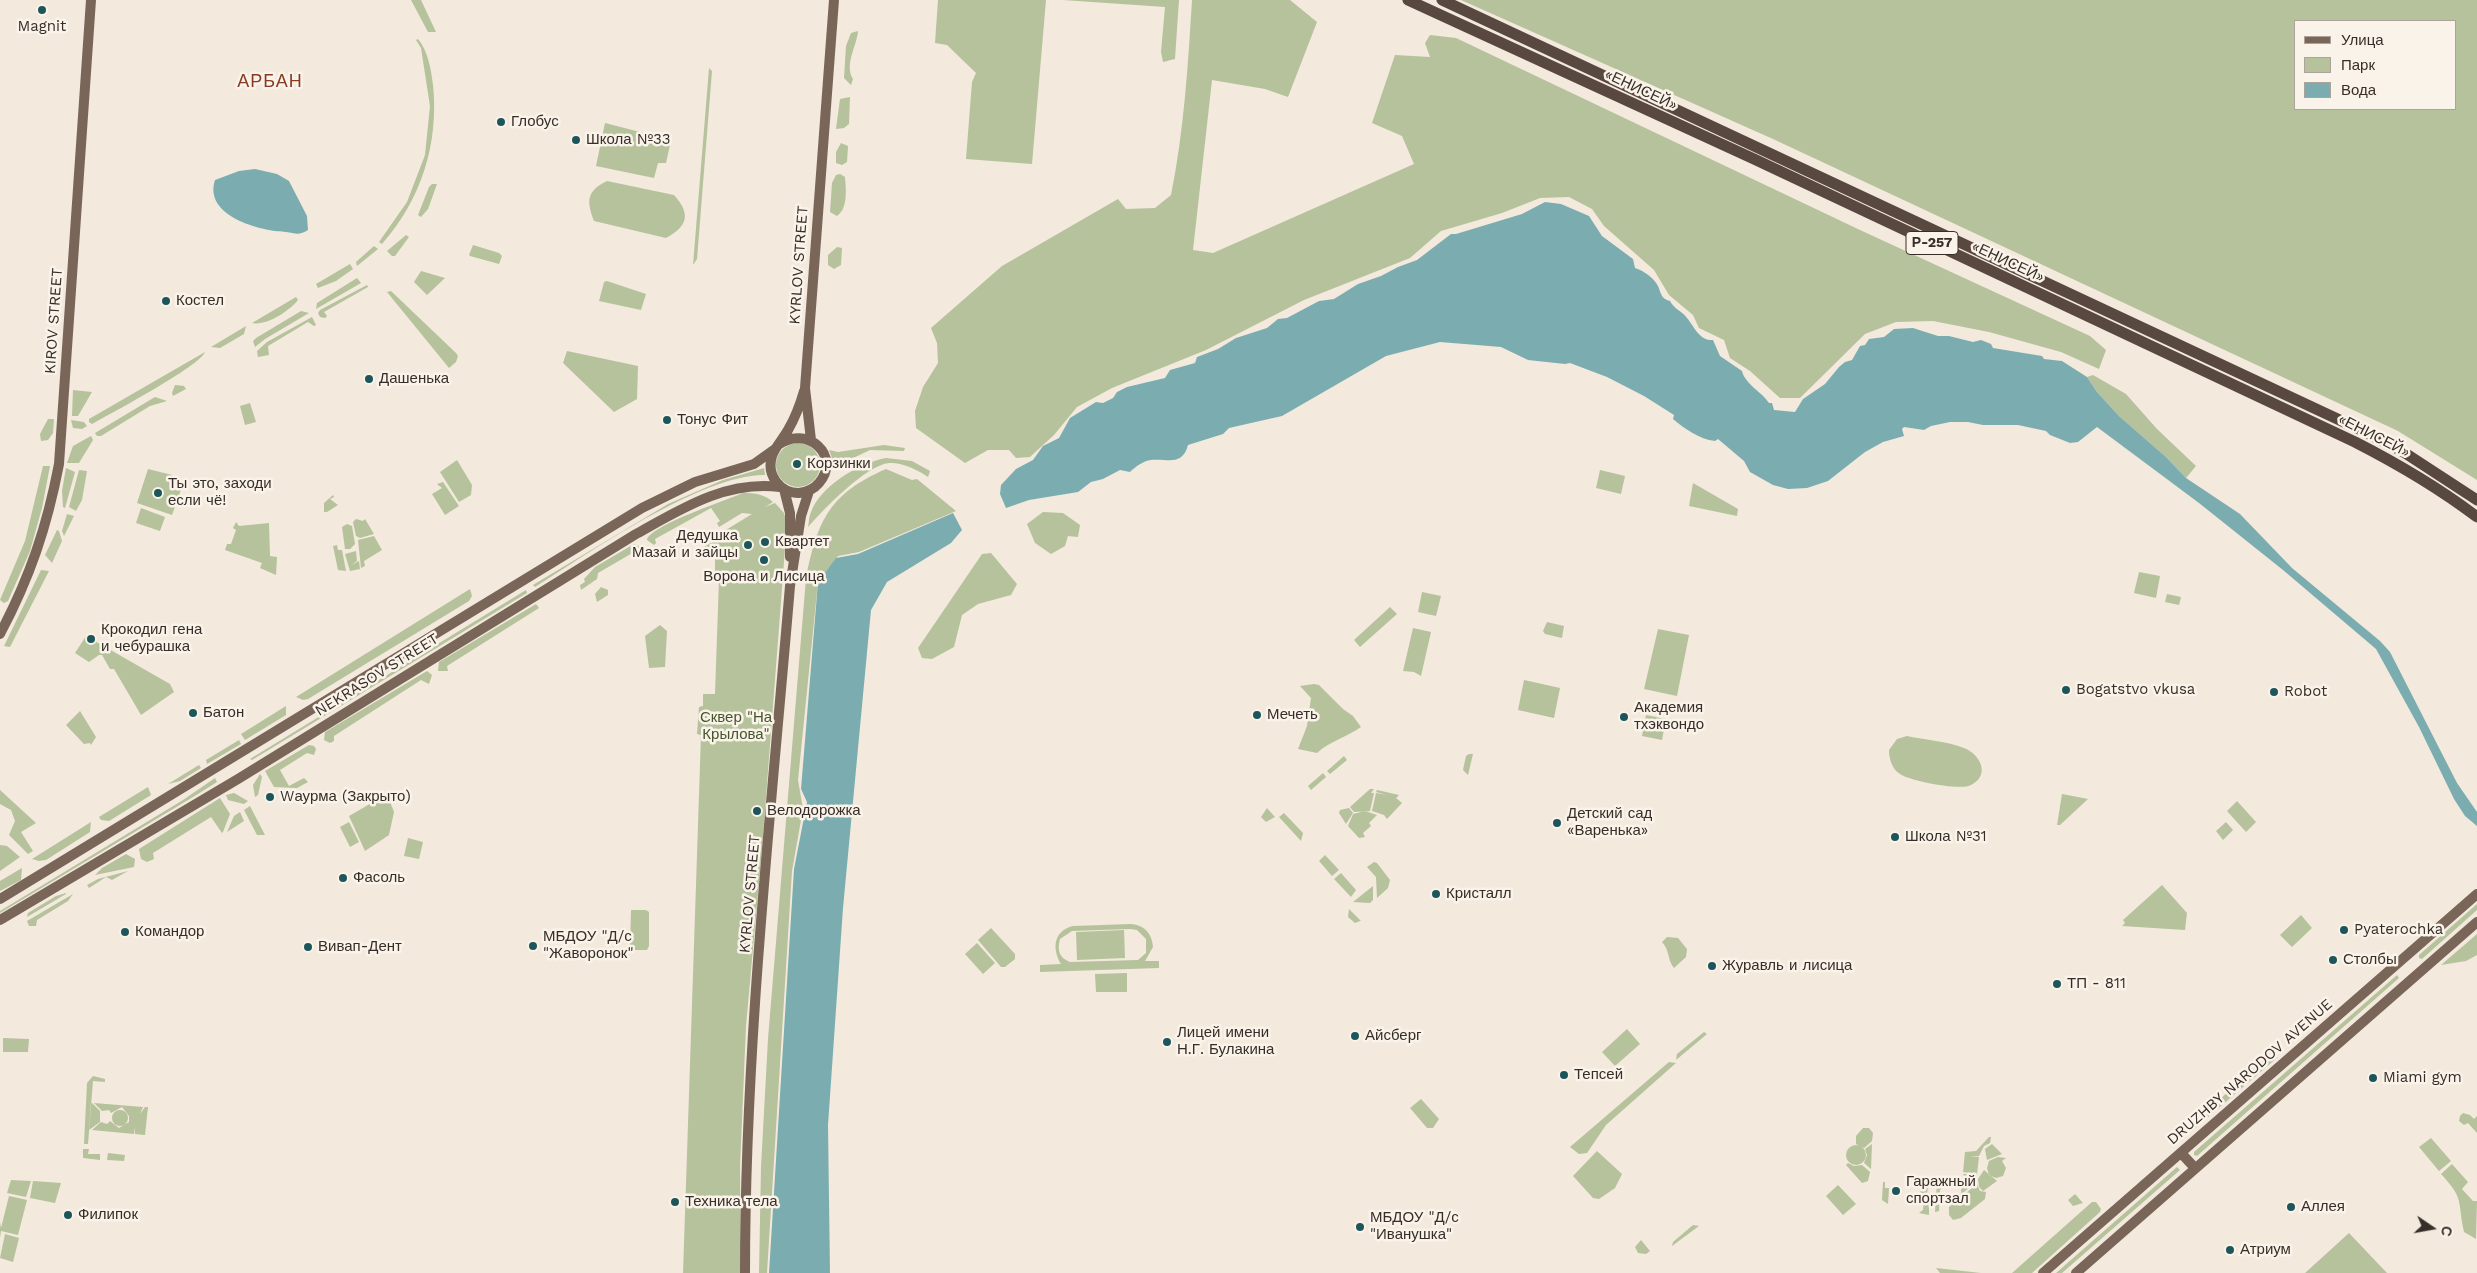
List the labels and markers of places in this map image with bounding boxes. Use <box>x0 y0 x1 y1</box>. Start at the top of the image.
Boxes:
marker: Magnit <box>36 4 48 16</box>
place label: Magnit <box>18 18 66 36</box>
place label: Глобус <box>511 113 559 131</box>
marker: Глобус <box>495 116 507 128</box>
place label: Школа №33 <box>586 131 671 149</box>
marker: Школа №33 <box>570 134 582 146</box>
place label: Костел <box>176 292 224 310</box>
marker: Костел <box>160 295 172 307</box>
place label: Дашенька <box>379 370 449 388</box>
marker: Дашенька <box>363 373 375 385</box>
place label: Тонус Фит <box>677 411 748 429</box>
marker: Тонус Фит <box>661 414 673 426</box>
place label: Корзинки <box>807 455 871 473</box>
marker: Корзинки <box>791 458 803 470</box>
place label: Ты это, заходи если чё! <box>168 475 272 510</box>
marker: Ты это, заходи если чё! <box>152 487 164 499</box>
place label: Дедушка Мазай и зайцы <box>632 527 738 562</box>
place label: Квартет <box>775 533 829 551</box>
marker: Квартет <box>759 536 771 548</box>
marker: Дедушка Мазай и зайцы <box>742 539 754 551</box>
marker: Ворона и Лисица <box>758 554 770 566</box>
place label: Ворона и Лисица <box>703 568 825 586</box>
place label: Крокодил гена и чебурашка <box>101 621 202 656</box>
marker: Крокодил гена и чебурашка <box>85 633 97 645</box>
place label: Bogatstvo vkusa <box>2076 681 2195 699</box>
place label: Robot <box>2284 683 2327 701</box>
marker: Bogatstvo vkusa <box>2060 684 2072 696</box>
marker: Robot <box>2268 686 2280 698</box>
place label: Академия тхэквондо <box>1634 699 1704 734</box>
place label: Батон <box>203 704 244 722</box>
place label: Мечеть <box>1267 706 1318 724</box>
marker: Батон <box>187 707 199 719</box>
marker: Мечеть <box>1251 709 1263 721</box>
marker: Академия тхэквондо <box>1618 711 1630 723</box>
place label: Wаурма (Закрыто) <box>280 788 411 806</box>
marker: Wаурма (Закрыто) <box>264 791 276 803</box>
place label: Велодорожка <box>767 802 861 820</box>
marker: Велодорожка <box>751 805 763 817</box>
place label: Детский сад «Варенька» <box>1567 805 1652 840</box>
marker: Детский сад «Варенька» <box>1551 817 1563 829</box>
place label: Школа №31 <box>1905 828 1987 846</box>
marker: Школа №31 <box>1889 831 1901 843</box>
place label: Фасоль <box>353 869 405 887</box>
marker: Фасоль <box>337 872 349 884</box>
place label: Кристалл <box>1446 885 1512 903</box>
marker: Кристалл <box>1430 888 1442 900</box>
place label: Pyaterochka <box>2354 921 2443 939</box>
place label: Командор <box>135 923 204 941</box>
marker: Pyaterochka <box>2338 924 2350 936</box>
marker: Командор <box>119 926 131 938</box>
place label: МБДОУ "Д/с "Жаворонок" <box>543 928 633 963</box>
place label: Вивап-Дент <box>318 938 402 956</box>
marker: МБДОУ "Д/с "Жаворонок" <box>527 940 539 952</box>
marker: Вивап-Дент <box>302 941 314 953</box>
place label: Столбы <box>2343 951 2397 969</box>
marker: Столбы <box>2327 954 2339 966</box>
place label: Журавль и лисица <box>1722 957 1852 975</box>
marker: Журавль и лисица <box>1706 960 1718 972</box>
place label: ТП - 811 <box>2067 975 2126 993</box>
marker: ТП - 811 <box>2051 978 2063 990</box>
place label: Лицей имени Н.Г. Булакина <box>1177 1024 1274 1059</box>
place label: Айсберг <box>1365 1027 1421 1045</box>
marker: Айсберг <box>1349 1030 1361 1042</box>
marker: Лицей имени Н.Г. Булакина <box>1161 1036 1173 1048</box>
place label: Тепсей <box>1574 1066 1623 1084</box>
marker: Тепсей <box>1558 1069 1570 1081</box>
place label: Miami gym <box>2383 1069 2462 1087</box>
marker: Miami gym <box>2367 1072 2379 1084</box>
place label: Гаражный спортзал <box>1906 1173 1976 1208</box>
marker: Гаражный спортзал <box>1890 1185 1902 1197</box>
place label: Техника тела <box>685 1193 777 1211</box>
marker: Техника тела <box>669 1196 681 1208</box>
place label: Аллея <box>2301 1198 2345 1216</box>
marker: Аллея <box>2285 1201 2297 1213</box>
place label: Филипок <box>78 1206 138 1224</box>
marker: Филипок <box>62 1209 74 1221</box>
place label: МБДОУ "Д/с "Иванушка" <box>1370 1209 1459 1244</box>
marker: МБДОУ "Д/с "Иванушка" <box>1354 1221 1366 1233</box>
place label: Атриум <box>2240 1241 2291 1259</box>
marker: Атриум <box>2224 1244 2236 1256</box>

